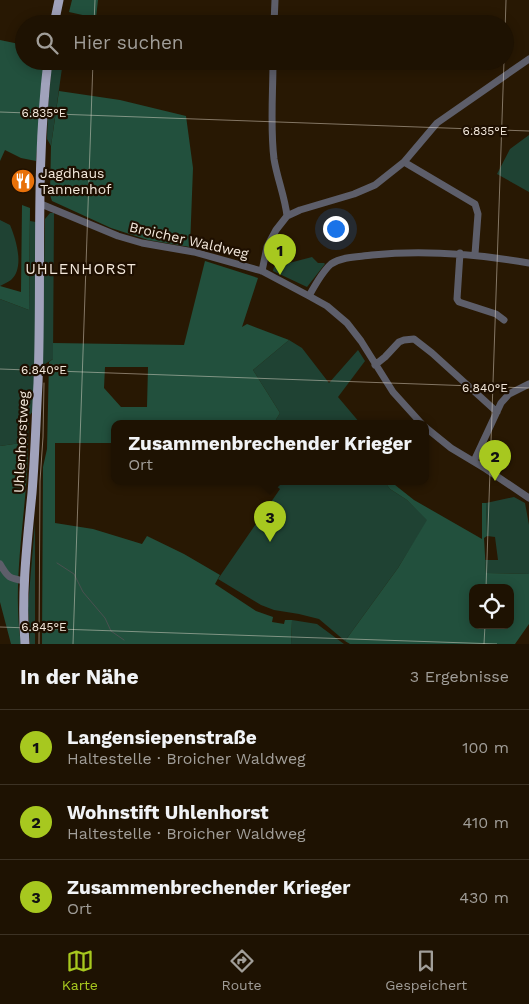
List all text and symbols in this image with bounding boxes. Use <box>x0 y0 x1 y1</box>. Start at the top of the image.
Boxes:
search box <box>15 15 514 70</box>
icon: search <box>33 29 61 57</box>
text: Hier suchen <box>73 31 184 54</box>
text: 6.835°E <box>22 106 67 120</box>
text: 6.835°E <box>463 124 508 138</box>
place label: Jagdhaus Tannenhof <box>40 165 112 197</box>
restaurant icon: Jagdhaus Tannenhof <box>10 168 36 194</box>
your location <box>323 216 349 242</box>
street label: Broicher Waldweg <box>128 218 251 262</box>
pin: 1 <box>264 234 296 275</box>
district label: UHLENHORST <box>25 260 137 278</box>
text: 6.840°E <box>21 363 67 377</box>
text: 6.840°E <box>462 381 508 395</box>
street label: Uhlenhorstweg <box>10 390 32 493</box>
popup <box>111 420 429 485</box>
text: Zusammenbrechender Krieger <box>128 432 412 455</box>
pin: 2 <box>479 440 511 481</box>
text: Ort <box>128 455 153 474</box>
pin: 3 <box>254 501 286 542</box>
map controls <box>469 584 514 629</box>
button: locate <box>469 584 514 629</box>
text: 6.845°E <box>21 620 67 634</box>
text: In der Nähe <box>20 664 139 689</box>
text: 3 Ergebnisse <box>410 667 509 686</box>
text: Langensiepenstraße <box>67 726 257 749</box>
text: 1 <box>33 738 39 757</box>
text: 100 m <box>462 738 509 757</box>
text: Haltestelle · Broicher Waldweg <box>67 749 306 768</box>
text: Wohnstift Uhlenhorst <box>67 801 269 824</box>
text: 2 <box>31 813 41 832</box>
text: 410 m <box>463 813 509 832</box>
text: Haltestelle · Broicher Waldweg <box>67 824 306 843</box>
text: Zusammenbrechender Krieger <box>67 876 351 899</box>
text: 3 <box>31 888 41 907</box>
text: 430 m <box>459 888 509 907</box>
text: Ort <box>67 899 92 918</box>
tab: Karte <box>62 947 98 993</box>
tab: Route <box>222 947 262 993</box>
tab: Gespeichert <box>385 947 467 993</box>

